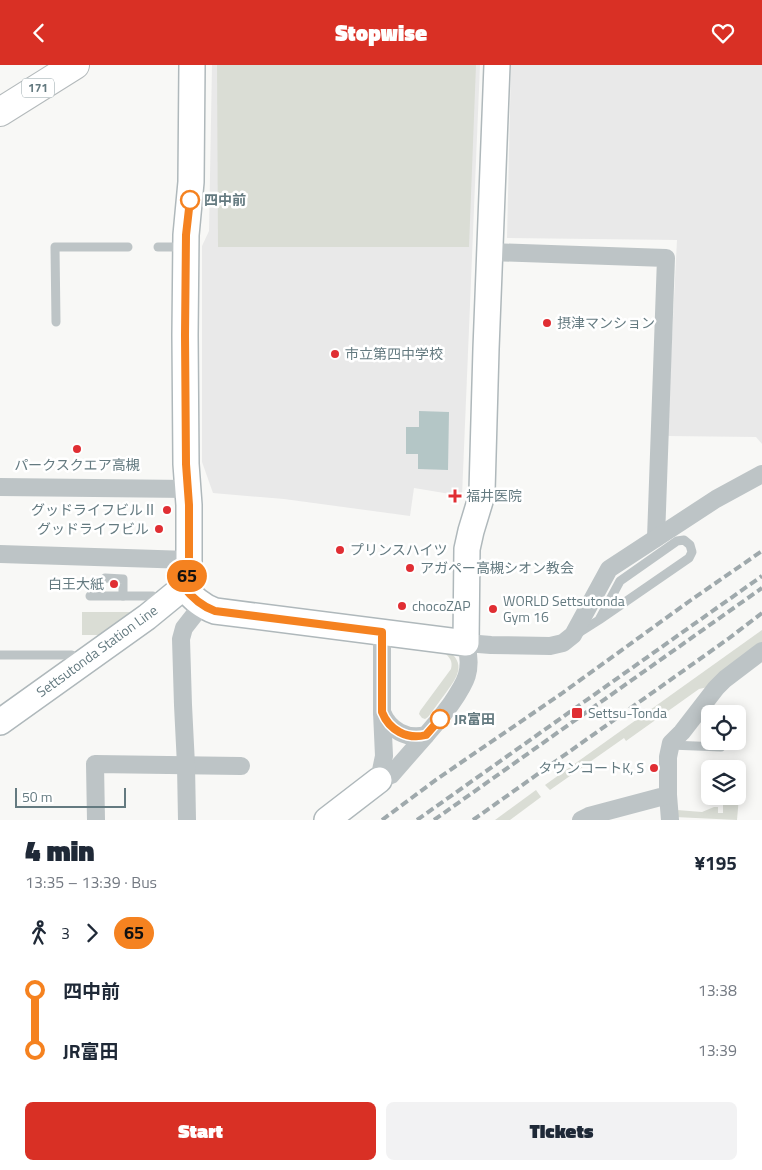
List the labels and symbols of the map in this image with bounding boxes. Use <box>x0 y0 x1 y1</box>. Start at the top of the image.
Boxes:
road number: 171 <box>22 78 54 97</box>
place label: 四中前 <box>204 189 246 210</box>
marker: 四中前 <box>180 190 200 210</box>
place label: 摂津マンション <box>557 312 655 333</box>
marker: 摂津マンション <box>541 317 553 329</box>
place label: 市立第四中学校 <box>345 343 443 364</box>
marker: 市立第四中学校 <box>329 348 341 360</box>
marker: パークスクエア高槻 <box>71 443 83 455</box>
place label: パークスクエア高槻 <box>14 454 140 475</box>
place label: 福井医院 <box>466 485 522 506</box>
marker: 福井医院 <box>448 489 462 503</box>
place label: グッドライフビルⅡ <box>31 499 157 520</box>
marker: グッドライフビルⅡ <box>161 504 173 516</box>
place label: グッドライフビル <box>37 518 149 539</box>
marker: グッドライフビル <box>153 523 165 535</box>
place label: プリンスハイツ <box>350 539 447 560</box>
marker: プリンスハイツ <box>334 544 346 556</box>
place label: アガペー高槻シオン教会 <box>420 557 574 578</box>
line badge: 65 <box>164 560 210 592</box>
marker: アガペー高槻シオン教会 <box>404 562 416 574</box>
place label: 白王大紙 <box>48 573 104 594</box>
marker: 白王大紙 <box>108 578 120 590</box>
place label: WORLD Settsutonda Gym 16 <box>503 590 625 627</box>
place label: chocoZAP <box>412 595 470 616</box>
street label: Settsutonda Station Line <box>32 599 162 702</box>
marker: chocoZAP <box>396 600 408 612</box>
marker: WORLD Settsutonda Gym 16 <box>487 603 499 615</box>
place label: Settsu-Tonda <box>588 702 667 723</box>
marker: Settsu-Tonda <box>570 706 584 720</box>
place label: JR富田 <box>454 708 495 729</box>
marker: JR富田 <box>430 709 450 729</box>
place label: タウンコートK, S <box>538 757 644 778</box>
marker: タウンコートK, S <box>648 762 660 774</box>
scale bar <box>15 785 126 808</box>

